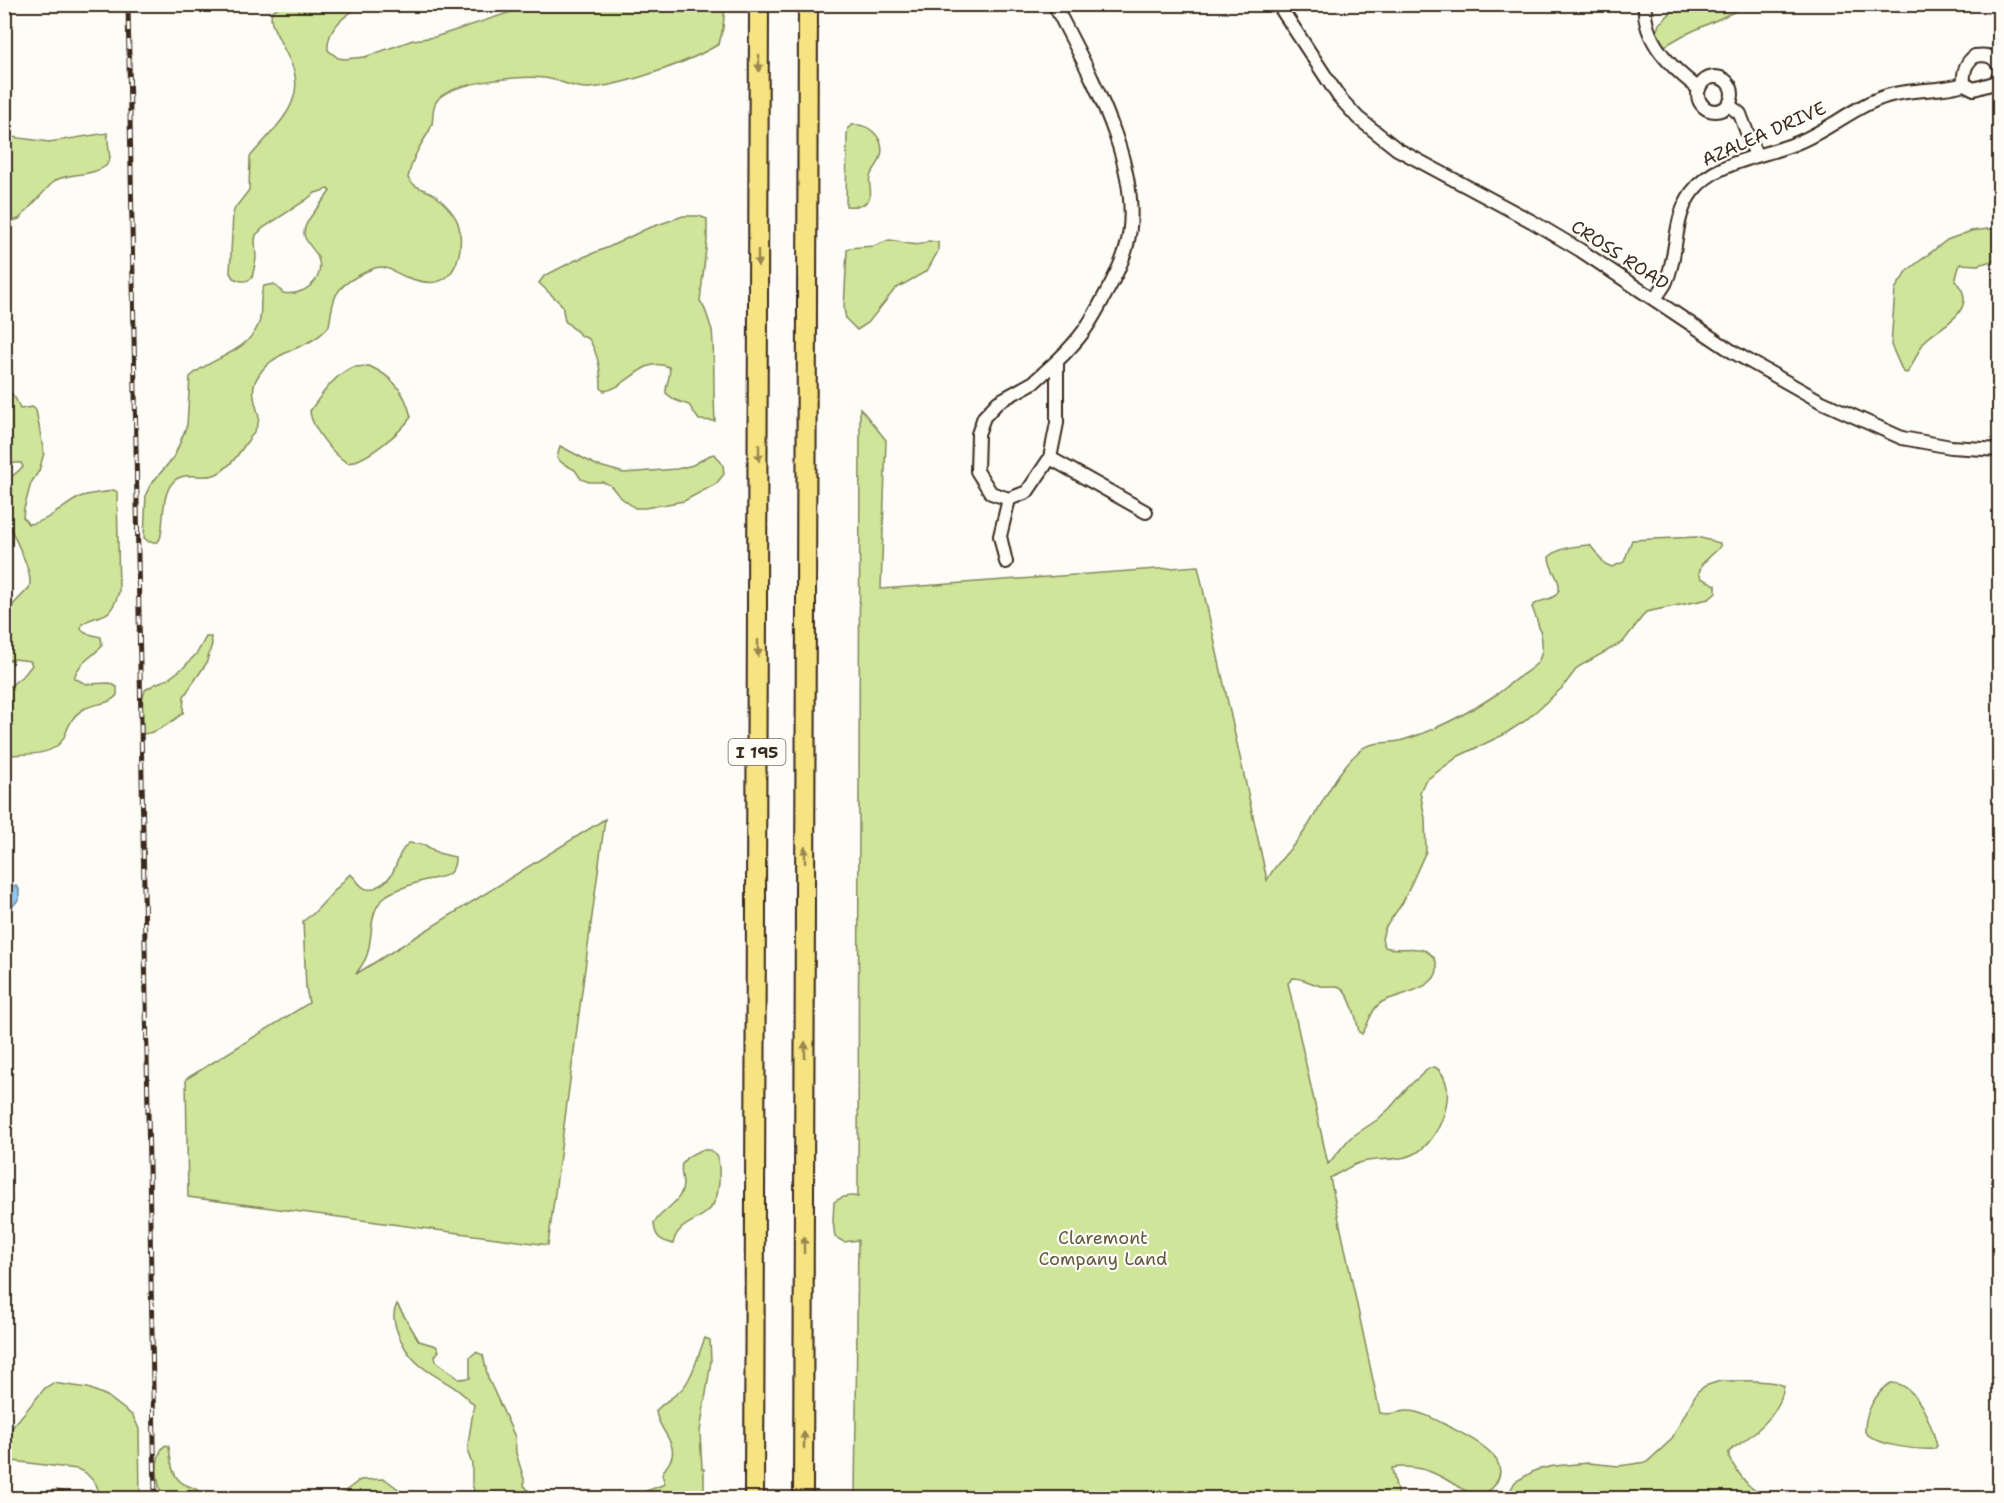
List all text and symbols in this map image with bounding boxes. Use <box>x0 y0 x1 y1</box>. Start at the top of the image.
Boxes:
one-way arrow <box>754 53 764 72</box>
street label: AZALEA DRIVE <box>1698 96 1830 172</box>
street label: CROSS ROAD <box>1567 214 1674 296</box>
one-way arrow <box>753 248 763 267</box>
one-way arrow <box>754 443 764 462</box>
one-way arrow <box>753 638 763 657</box>
road number: I 195 <box>728 739 786 765</box>
one-way arrow <box>800 846 810 865</box>
one-way arrow <box>800 1041 810 1060</box>
park label: Claremont Company Land <box>1039 1226 1167 1271</box>
one-way arrow <box>799 1236 809 1255</box>
one-way arrow <box>799 1431 809 1450</box>

